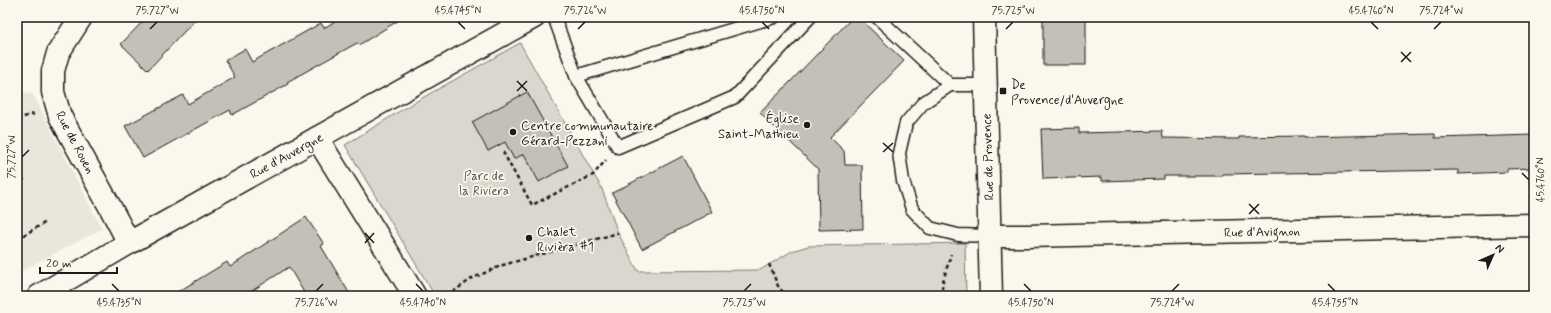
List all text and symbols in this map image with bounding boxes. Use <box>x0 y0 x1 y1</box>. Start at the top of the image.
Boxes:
text: 75.727°W <box>135 4 179 18</box>
text: 45.4745°N <box>435 4 481 18</box>
text: 75.726°W <box>564 4 606 18</box>
text: 45.4750°N <box>739 4 785 18</box>
text: 75.725°W <box>991 4 1035 18</box>
text: 45.4760°N <box>1349 4 1394 18</box>
text: 75.724°W <box>1419 4 1463 18</box>
place label: De Provence/d'Auvergne <box>1011 77 1124 110</box>
marker: De Provence/d'Auvergne <box>998 86 1008 96</box>
street label: Rue de Rouen <box>51 108 98 177</box>
place label: Église Saint-Mathieu <box>718 110 799 143</box>
street label: Rue de Provence <box>978 113 999 201</box>
place label: Centre communautaire Gérard-Pezzani <box>521 118 653 150</box>
marker: Église Saint-Mathieu <box>802 120 812 130</box>
marker: Centre communautaire Gérard-Pezzani <box>508 127 518 137</box>
street label: Rue d'Auvergne <box>247 129 327 184</box>
text: 75.727°W <box>5 135 19 179</box>
text: 45.4760°N <box>1534 157 1548 202</box>
park label: Parc de la Riviera <box>459 168 509 200</box>
street label: Rue d'Avignon <box>1224 223 1300 244</box>
place label: Chalet Rivièra #1 <box>537 224 594 256</box>
marker: Chalet Rivièra #1 <box>524 233 534 243</box>
north arrow <box>1473 235 1513 275</box>
text: N <box>1492 241 1507 256</box>
scale bar <box>40 249 117 275</box>
text: 20 m <box>46 256 72 272</box>
text: 45.4735°N <box>97 296 142 310</box>
text: 75.726°W <box>295 296 337 310</box>
text: 45.4740°N <box>400 296 446 310</box>
text: 75.725°W <box>722 296 766 310</box>
text: 45.4750°N <box>1008 296 1054 310</box>
text: 75.724°W <box>1150 296 1194 310</box>
text: 45.4755°N <box>1312 296 1358 310</box>

